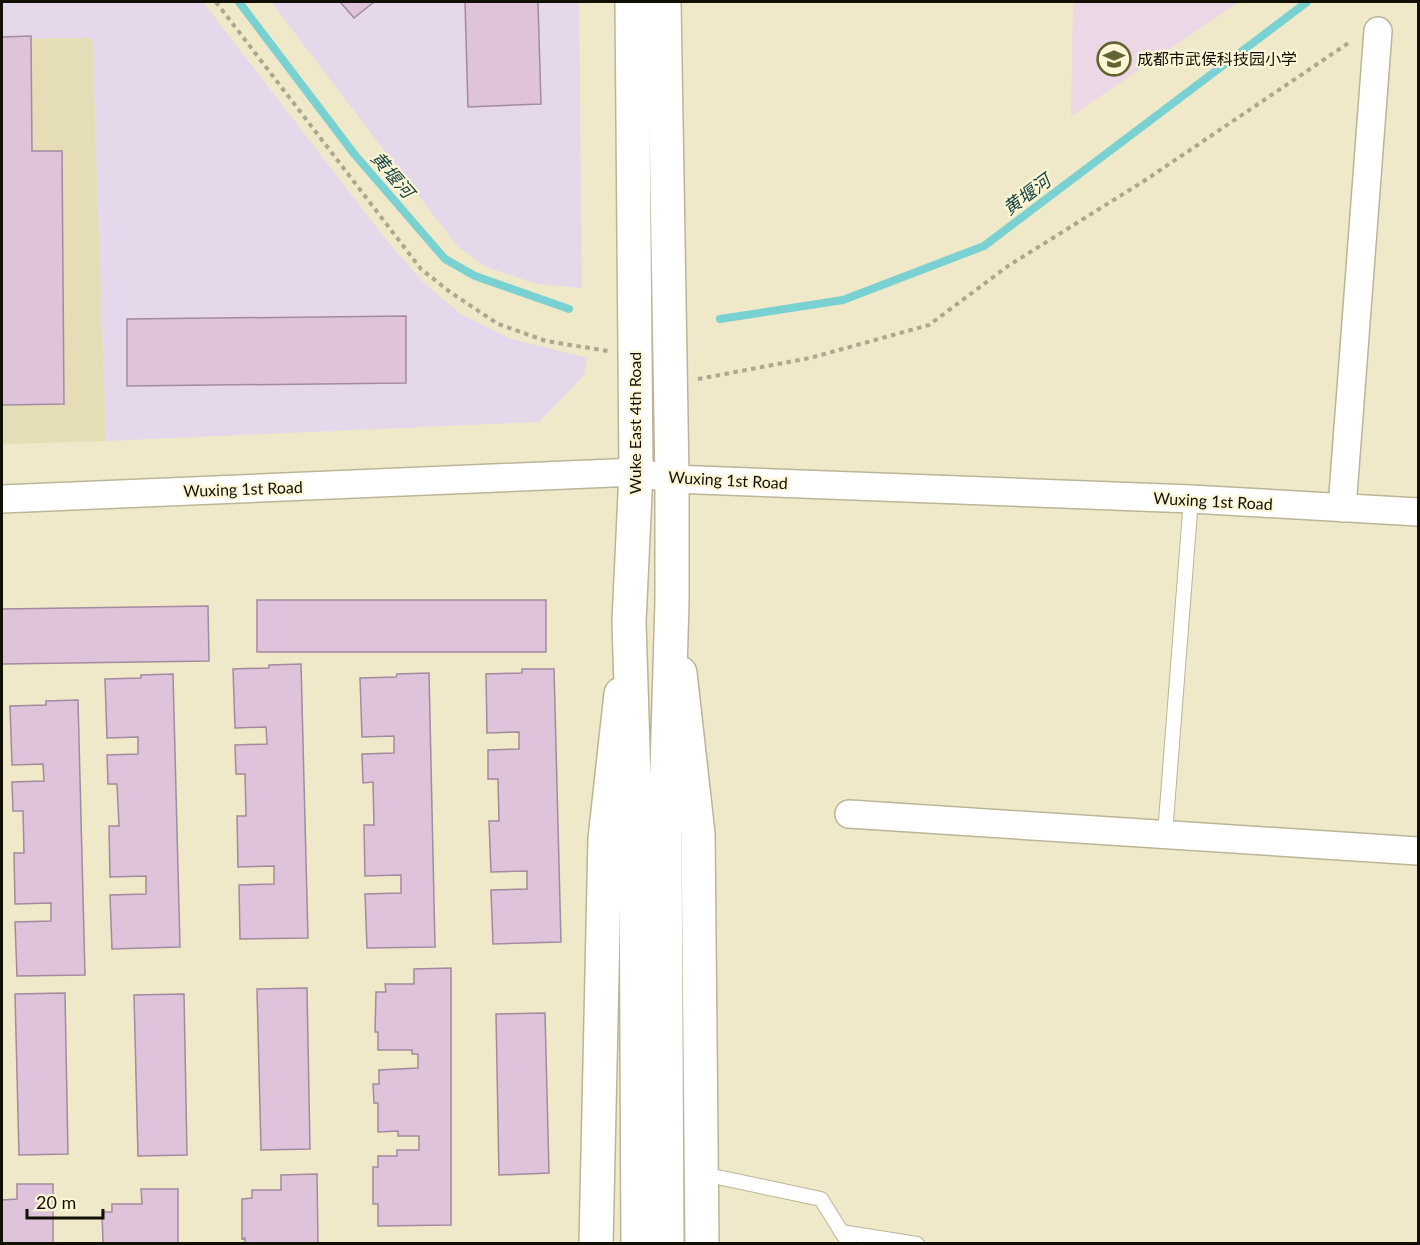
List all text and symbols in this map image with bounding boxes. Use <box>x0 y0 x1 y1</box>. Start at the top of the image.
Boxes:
school or university icon: 成都市武侯科技园小学 <box>1096 41 1132 77</box>
place label: 成都市武侯科技园小学 <box>1137 49 1297 68</box>
water label: 黄堰河 <box>367 147 421 204</box>
water label: 黄堰河 <box>998 167 1057 219</box>
street label: Wuke East 4th Road <box>625 352 644 494</box>
street label: Wuxing 1st Road <box>668 467 788 492</box>
street label: Wuxing 1st Road <box>183 477 303 500</box>
street label: Wuxing 1st Road <box>1153 488 1273 513</box>
scale bar <box>27 1182 104 1220</box>
text: 20 m <box>36 1191 76 1213</box>

